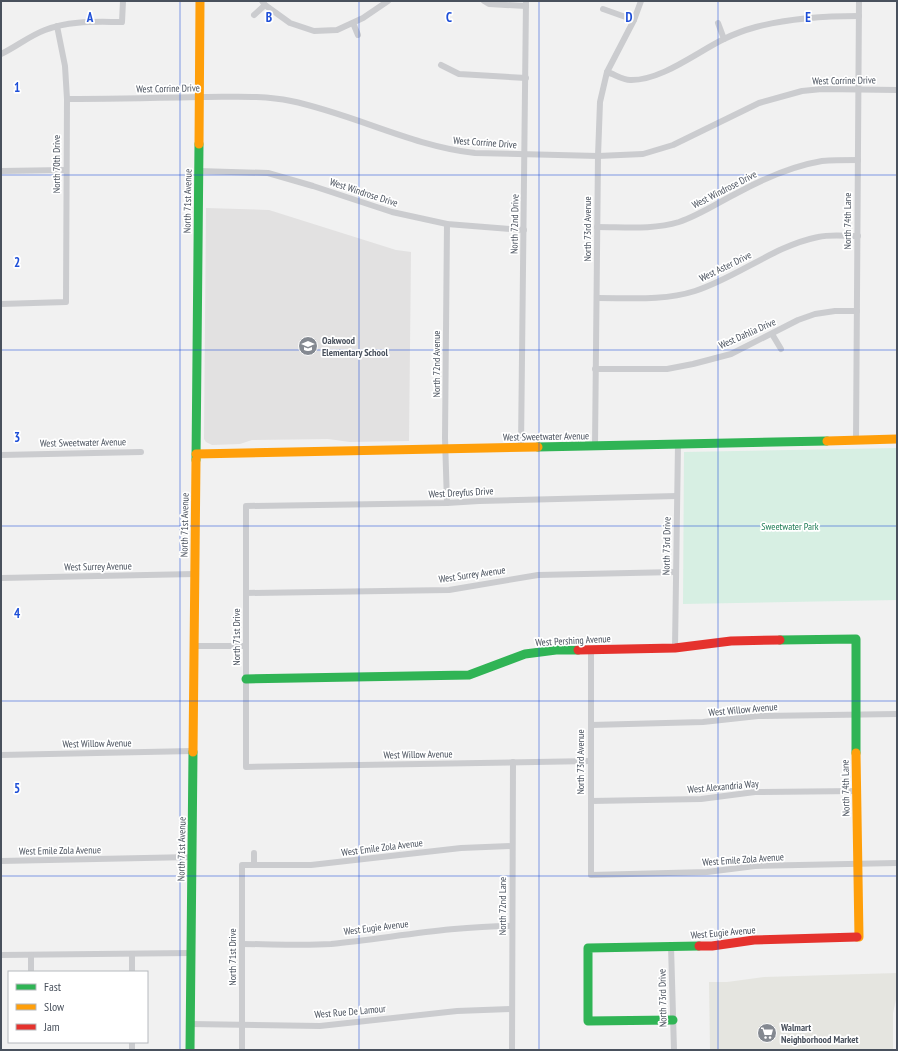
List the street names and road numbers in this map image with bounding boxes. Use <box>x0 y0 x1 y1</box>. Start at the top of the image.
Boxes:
street label: West Corrine Drive <box>812 73 876 88</box>
street label: West Corrine Drive <box>136 81 200 96</box>
street label: West Corrine Drive <box>453 134 517 151</box>
street label: North 70th Drive <box>50 135 63 193</box>
street label: West Windrose Drive <box>690 168 759 211</box>
street label: North 71st Avenue <box>180 169 195 233</box>
street label: West Windrose Drive <box>328 175 400 210</box>
street label: North 74th Lane <box>841 193 854 249</box>
street label: North 72nd Drive <box>507 194 522 254</box>
street label: North 73rd Avenue <box>581 196 594 262</box>
street label: West Aster Drive <box>697 248 753 285</box>
street label: West Dahlia Drive <box>717 315 778 352</box>
street label: North 72nd Avenue <box>430 331 443 397</box>
street label: West Sweetwater Avenue <box>503 429 589 444</box>
street label: West Sweetwater Avenue <box>40 435 126 450</box>
street label: West Dreyfus Drive <box>428 484 494 501</box>
street label: North 71st Avenue <box>177 493 192 557</box>
street label: North 73rd Drive <box>659 517 674 575</box>
street label: West Surrey Avenue <box>64 559 132 574</box>
street label: West Surrey Avenue <box>438 563 506 586</box>
street label: North 71st Drive <box>230 608 243 666</box>
street label: West Pershing Avenue <box>535 632 611 649</box>
street label: West Willow Avenue <box>708 700 778 719</box>
street label: North 73rd Avenue <box>574 729 587 795</box>
street label: West Willow Avenue <box>62 736 132 751</box>
street label: West Willow Avenue <box>383 747 453 762</box>
street label: North 74th Lane <box>839 760 852 816</box>
street label: West Alexandria Way <box>687 777 759 796</box>
street label: North 71st Avenue <box>174 817 189 881</box>
street label: West Emile Zola Avenue <box>341 836 424 859</box>
street label: West Emile Zola Avenue <box>19 843 101 858</box>
street label: West Emile Zola Avenue <box>702 850 784 869</box>
street label: North 72nd Lane <box>496 877 509 935</box>
street label: West Eugie Avenue <box>343 917 409 938</box>
street label: West Eugie Avenue <box>690 923 756 942</box>
street label: North 71st Drive <box>226 928 239 986</box>
street label: North 73rd Drive <box>655 969 670 1027</box>
street label: West Rue De Lamour <box>314 1002 387 1021</box>

